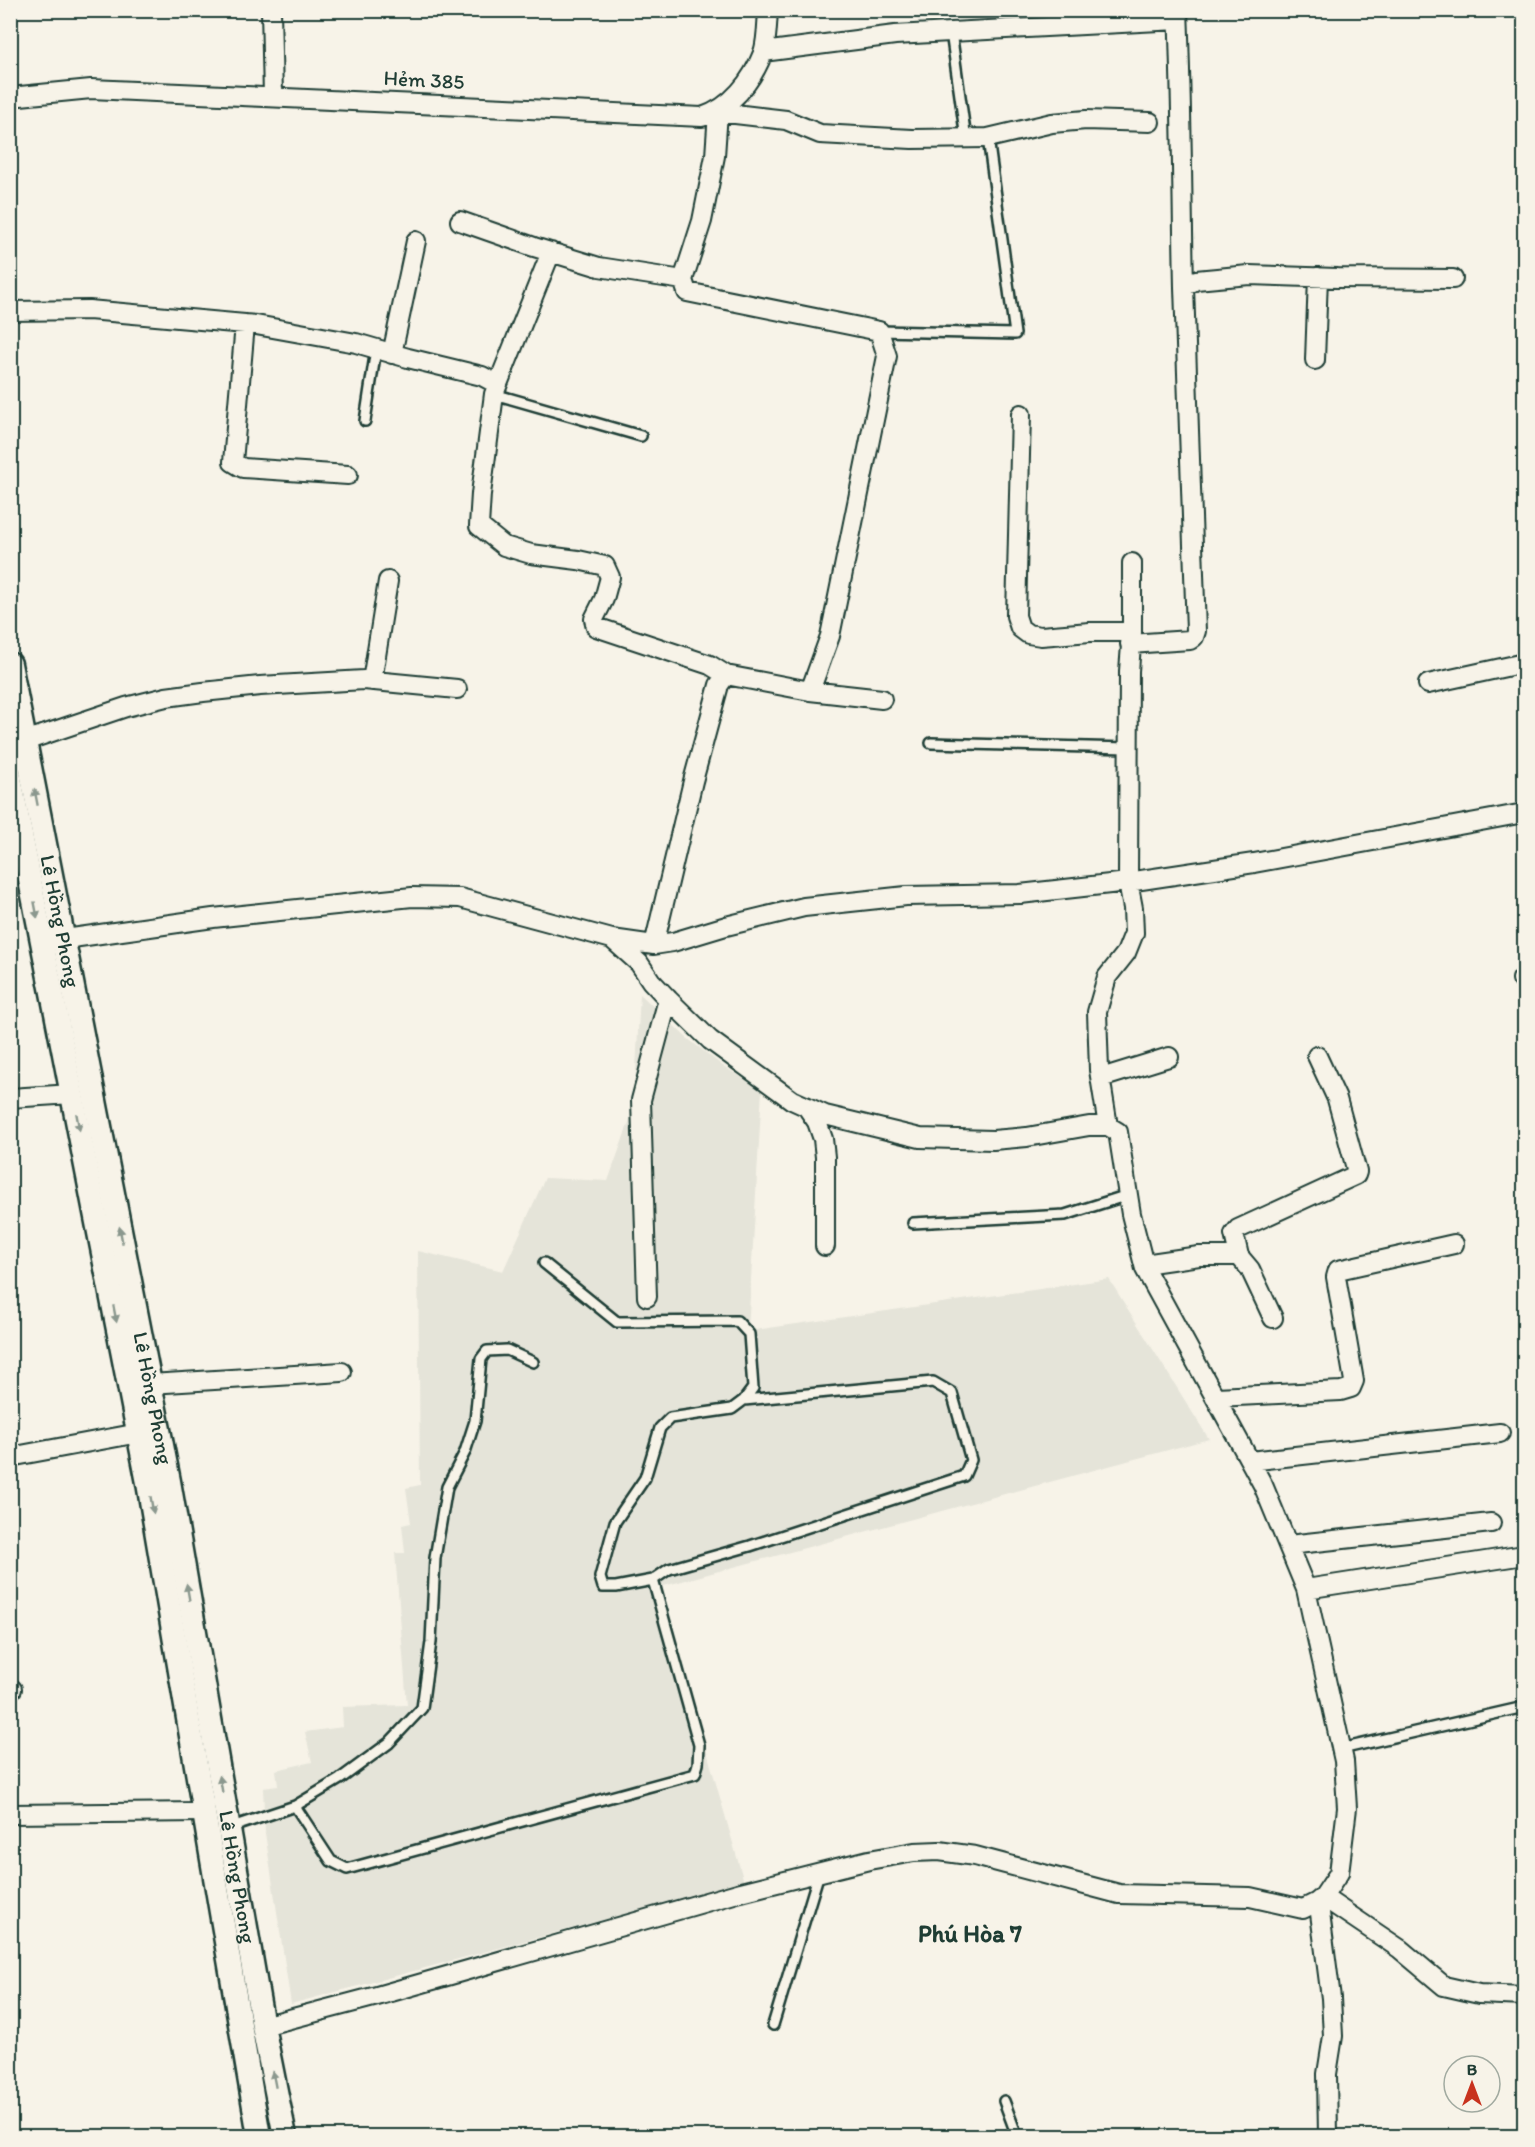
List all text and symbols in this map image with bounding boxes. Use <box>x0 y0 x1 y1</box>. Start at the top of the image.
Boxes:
street label: Hẻm 385 <box>383 65 465 94</box>
one-way arrow <box>31 787 40 806</box>
street label: Lê Hồng Phong <box>35 853 86 990</box>
one-way arrow <box>32 901 41 920</box>
one-way arrow <box>74 1113 83 1132</box>
one-way arrow <box>116 1225 125 1244</box>
one-way arrow <box>111 1304 120 1323</box>
street label: Lê Hồng Phong <box>128 1330 179 1467</box>
one-way arrow <box>148 1496 157 1515</box>
one-way arrow <box>183 1582 192 1601</box>
one-way arrow <box>216 1774 225 1793</box>
street label: Lê Hồng Phong <box>214 1808 262 1945</box>
district label: Phú Hòa 7 <box>918 1919 1022 1948</box>
north arrow <box>1442 2054 1502 2114</box>
text: B <box>1467 2060 1478 2079</box>
one-way arrow <box>268 2070 278 2088</box>

